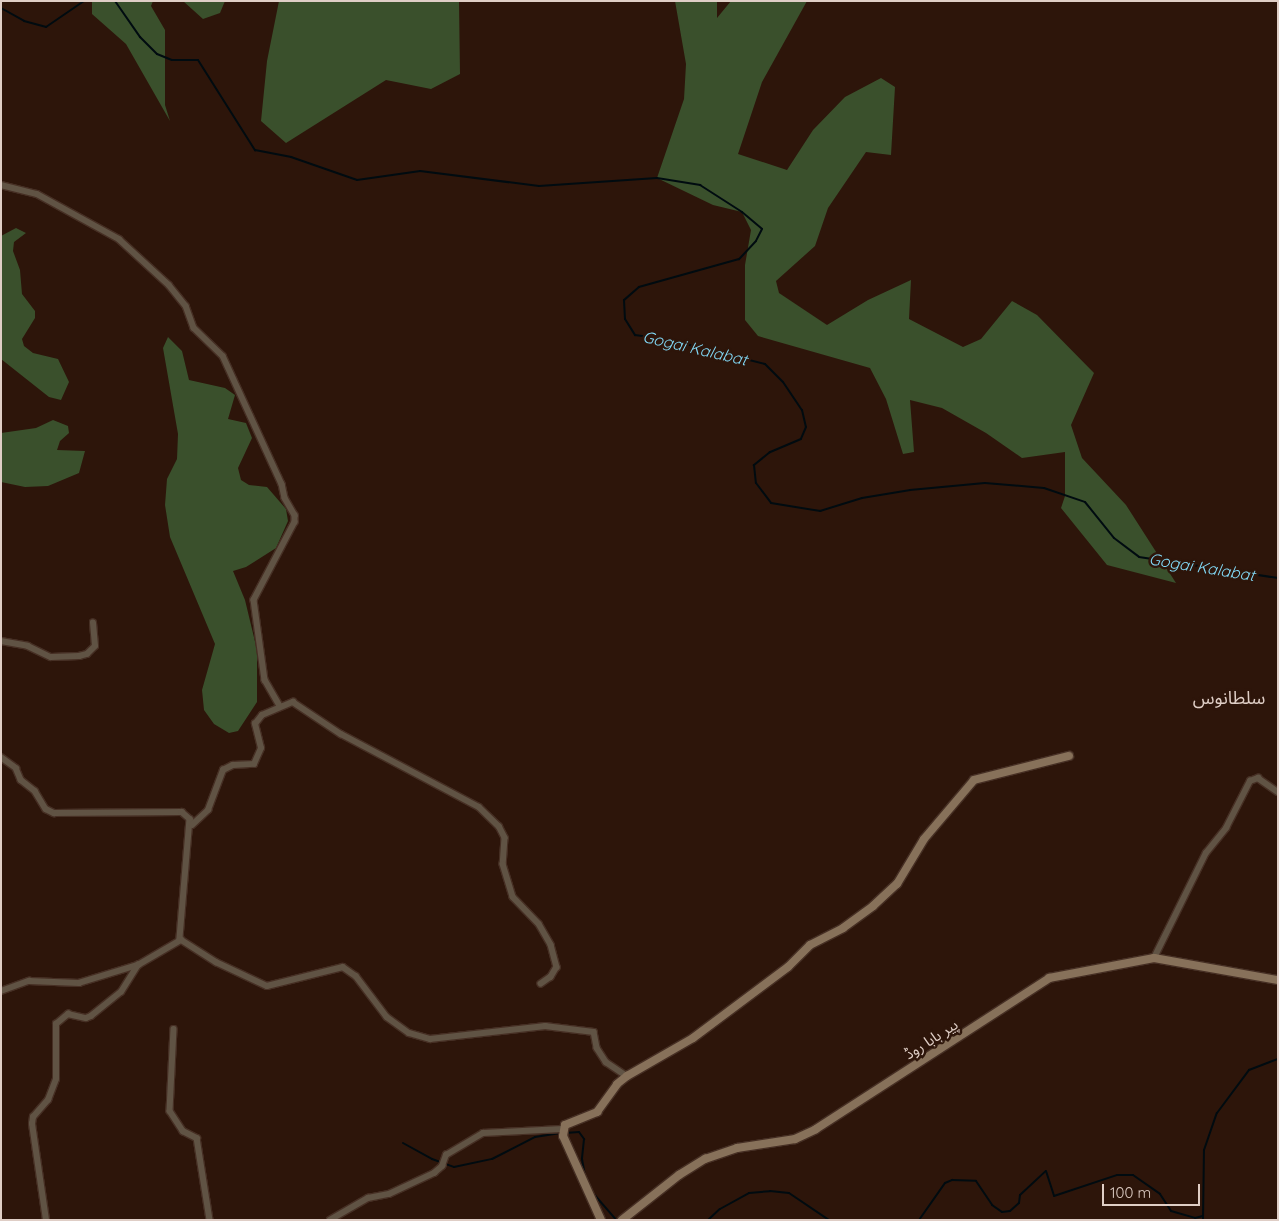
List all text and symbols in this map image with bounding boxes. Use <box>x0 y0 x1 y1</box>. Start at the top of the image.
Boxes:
water label: Gogai Kalabat <box>641 327 749 369</box>
water label: Gogai Kalabat <box>1148 549 1256 585</box>
district label: سلطانوس <box>1193 687 1265 709</box>
street label: پیر بابا روڈ <box>901 1015 961 1063</box>
scale bar <box>1104 1174 1202 1206</box>
text: 100 m <box>1110 1183 1151 1202</box>

